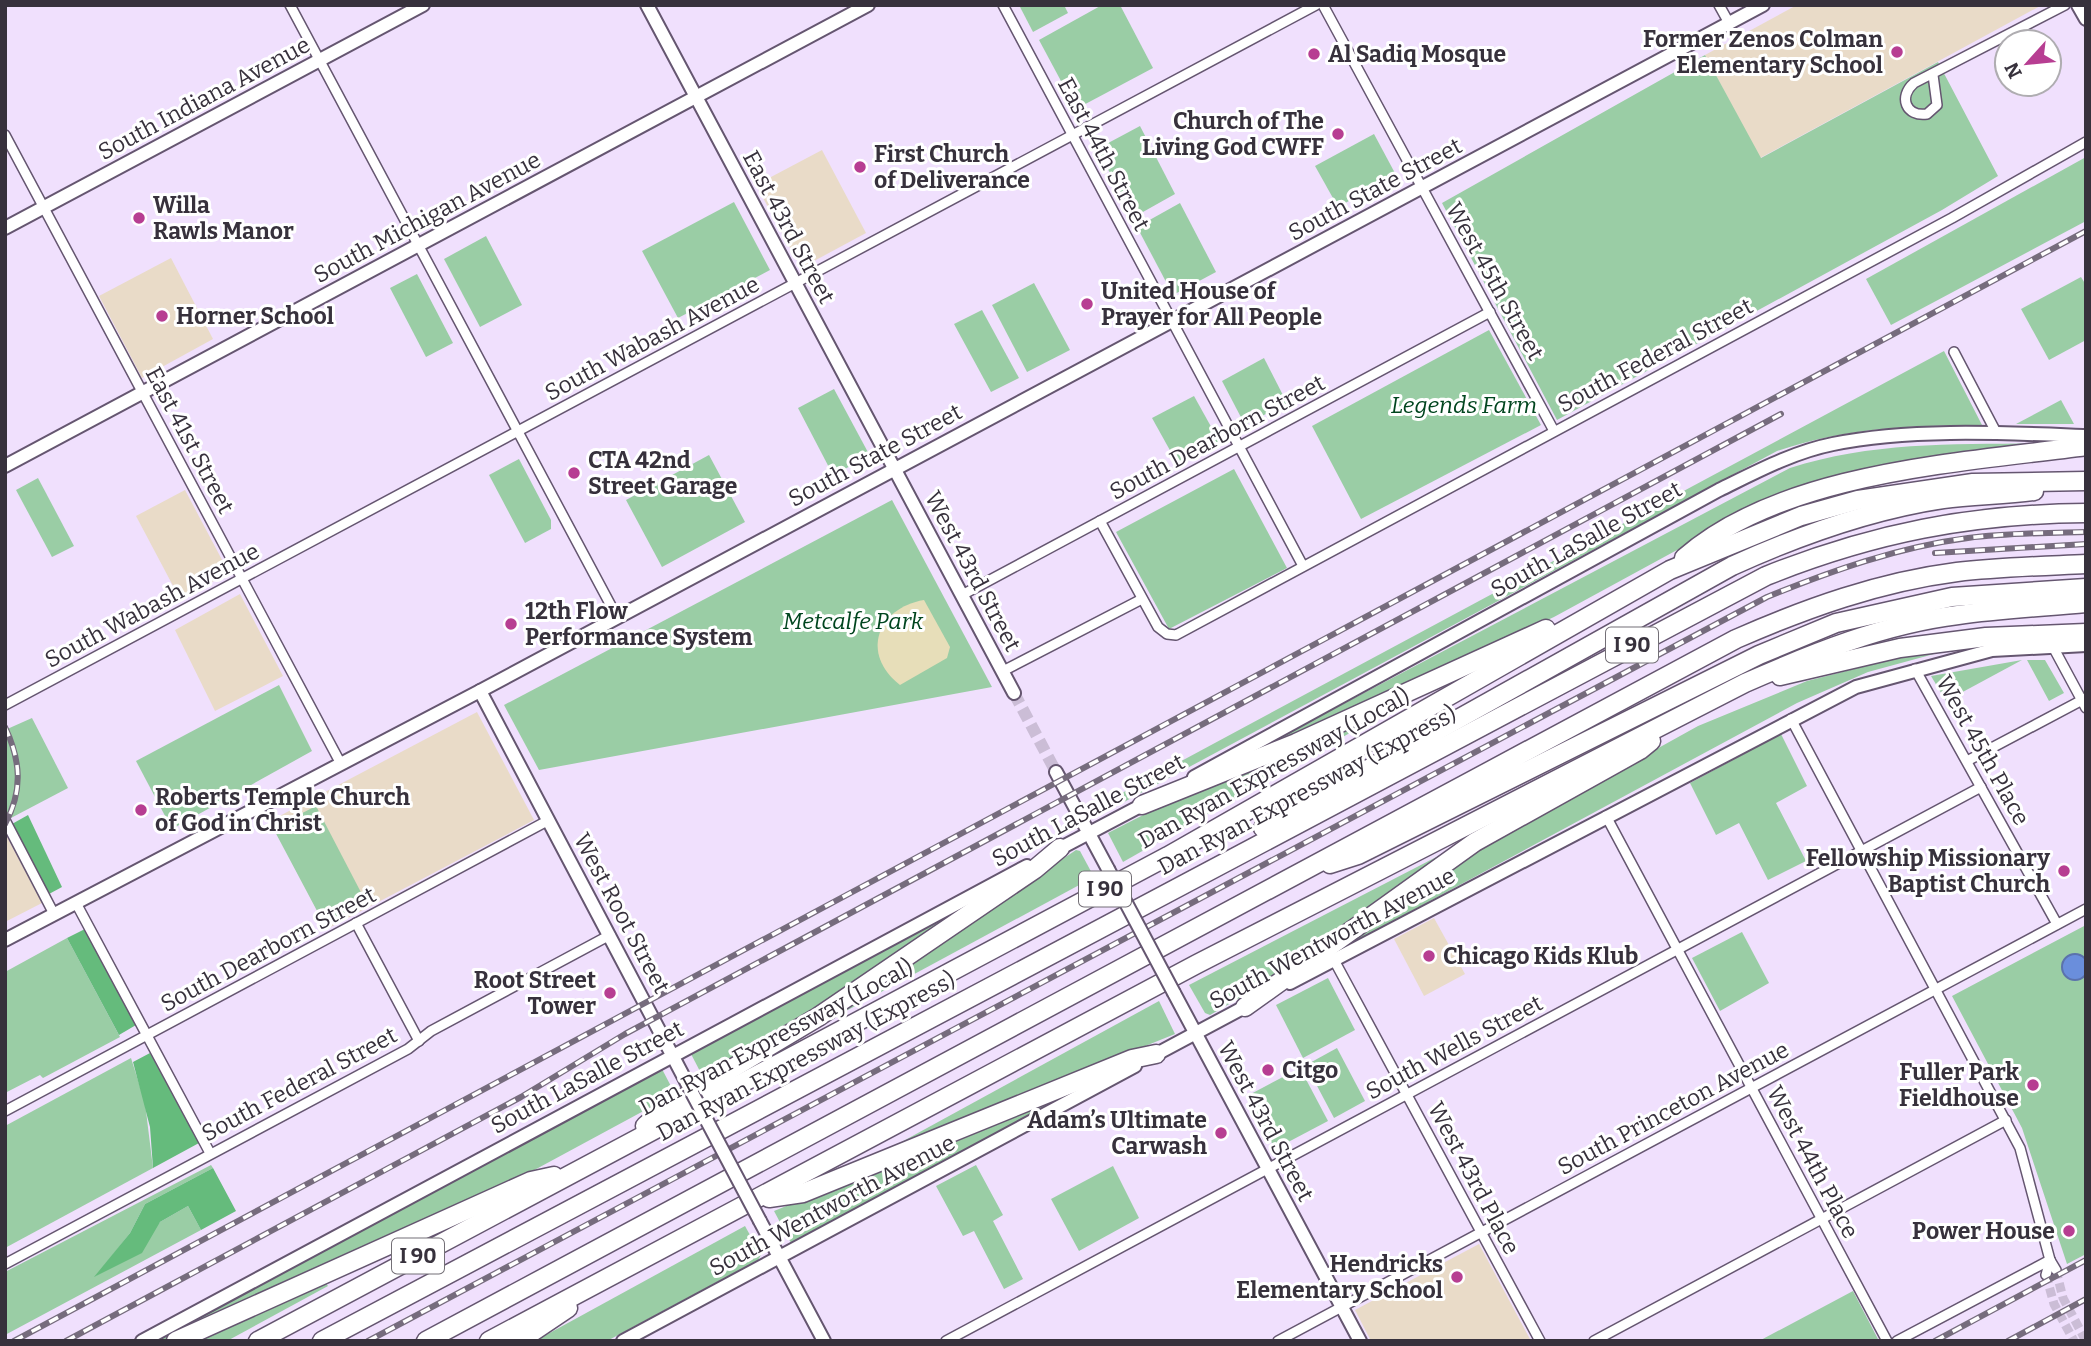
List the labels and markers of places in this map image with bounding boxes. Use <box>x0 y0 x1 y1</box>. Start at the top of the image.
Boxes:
place label: Former Zenos Colman Elementary School <box>1643 25 1883 79</box>
place label: Al Sadiq Mosque <box>1328 40 1506 68</box>
marker: Former Zenos Colman Elementary School <box>1889 44 1905 60</box>
marker: Al Sadiq Mosque <box>1306 46 1322 62</box>
place label: Church of The Living God CWFF <box>1142 107 1324 161</box>
marker: Church of The Living God CWFF <box>1330 126 1346 142</box>
place label: First Church of Deliverance <box>874 140 1030 194</box>
marker: First Church of Deliverance <box>852 159 868 175</box>
place label: Willa Rawls Manor <box>153 191 294 245</box>
marker: Willa Rawls Manor <box>131 210 147 226</box>
place label: United House of Prayer for All People <box>1101 277 1322 331</box>
marker: United House of Prayer for All People <box>1079 296 1095 312</box>
place label: Horner School <box>176 302 334 330</box>
marker: Horner School <box>154 308 170 324</box>
place label: CTA 42nd Street Garage <box>588 446 737 500</box>
marker: CTA 42nd Street Garage <box>566 465 582 481</box>
place label: 12th Flow Performance System <box>525 597 753 651</box>
marker: 12th Flow Performance System <box>503 616 519 632</box>
place label: Roberts Temple Church of God in Christ <box>155 783 410 837</box>
marker: Roberts Temple Church of God in Christ <box>133 802 149 818</box>
place label: Fellowship Missionary Baptist Church <box>1806 844 2050 898</box>
marker: Fellowship Missionary Baptist Church <box>2056 863 2072 879</box>
place label: Chicago Kids Klub <box>1443 942 1638 970</box>
marker: Chicago Kids Klub <box>1421 948 1437 964</box>
place label: Root Street Tower <box>474 966 596 1020</box>
marker: Root Street Tower <box>602 985 618 1001</box>
place label: Citgo <box>1282 1056 1338 1084</box>
place label: Fuller Park Fieldhouse <box>1899 1058 2019 1112</box>
marker: Citgo <box>1260 1062 1276 1078</box>
marker: Fuller Park Fieldhouse <box>2025 1077 2041 1093</box>
place label: Adam’s Ultimate Carwash <box>1027 1106 1207 1160</box>
marker: Adam’s Ultimate Carwash <box>1213 1125 1229 1141</box>
place label: Power House <box>1912 1217 2055 1245</box>
marker: Power House <box>2061 1223 2077 1239</box>
place label: Hendricks Elementary School <box>1236 1250 1443 1304</box>
marker: Hendricks Elementary School <box>1449 1269 1465 1285</box>

